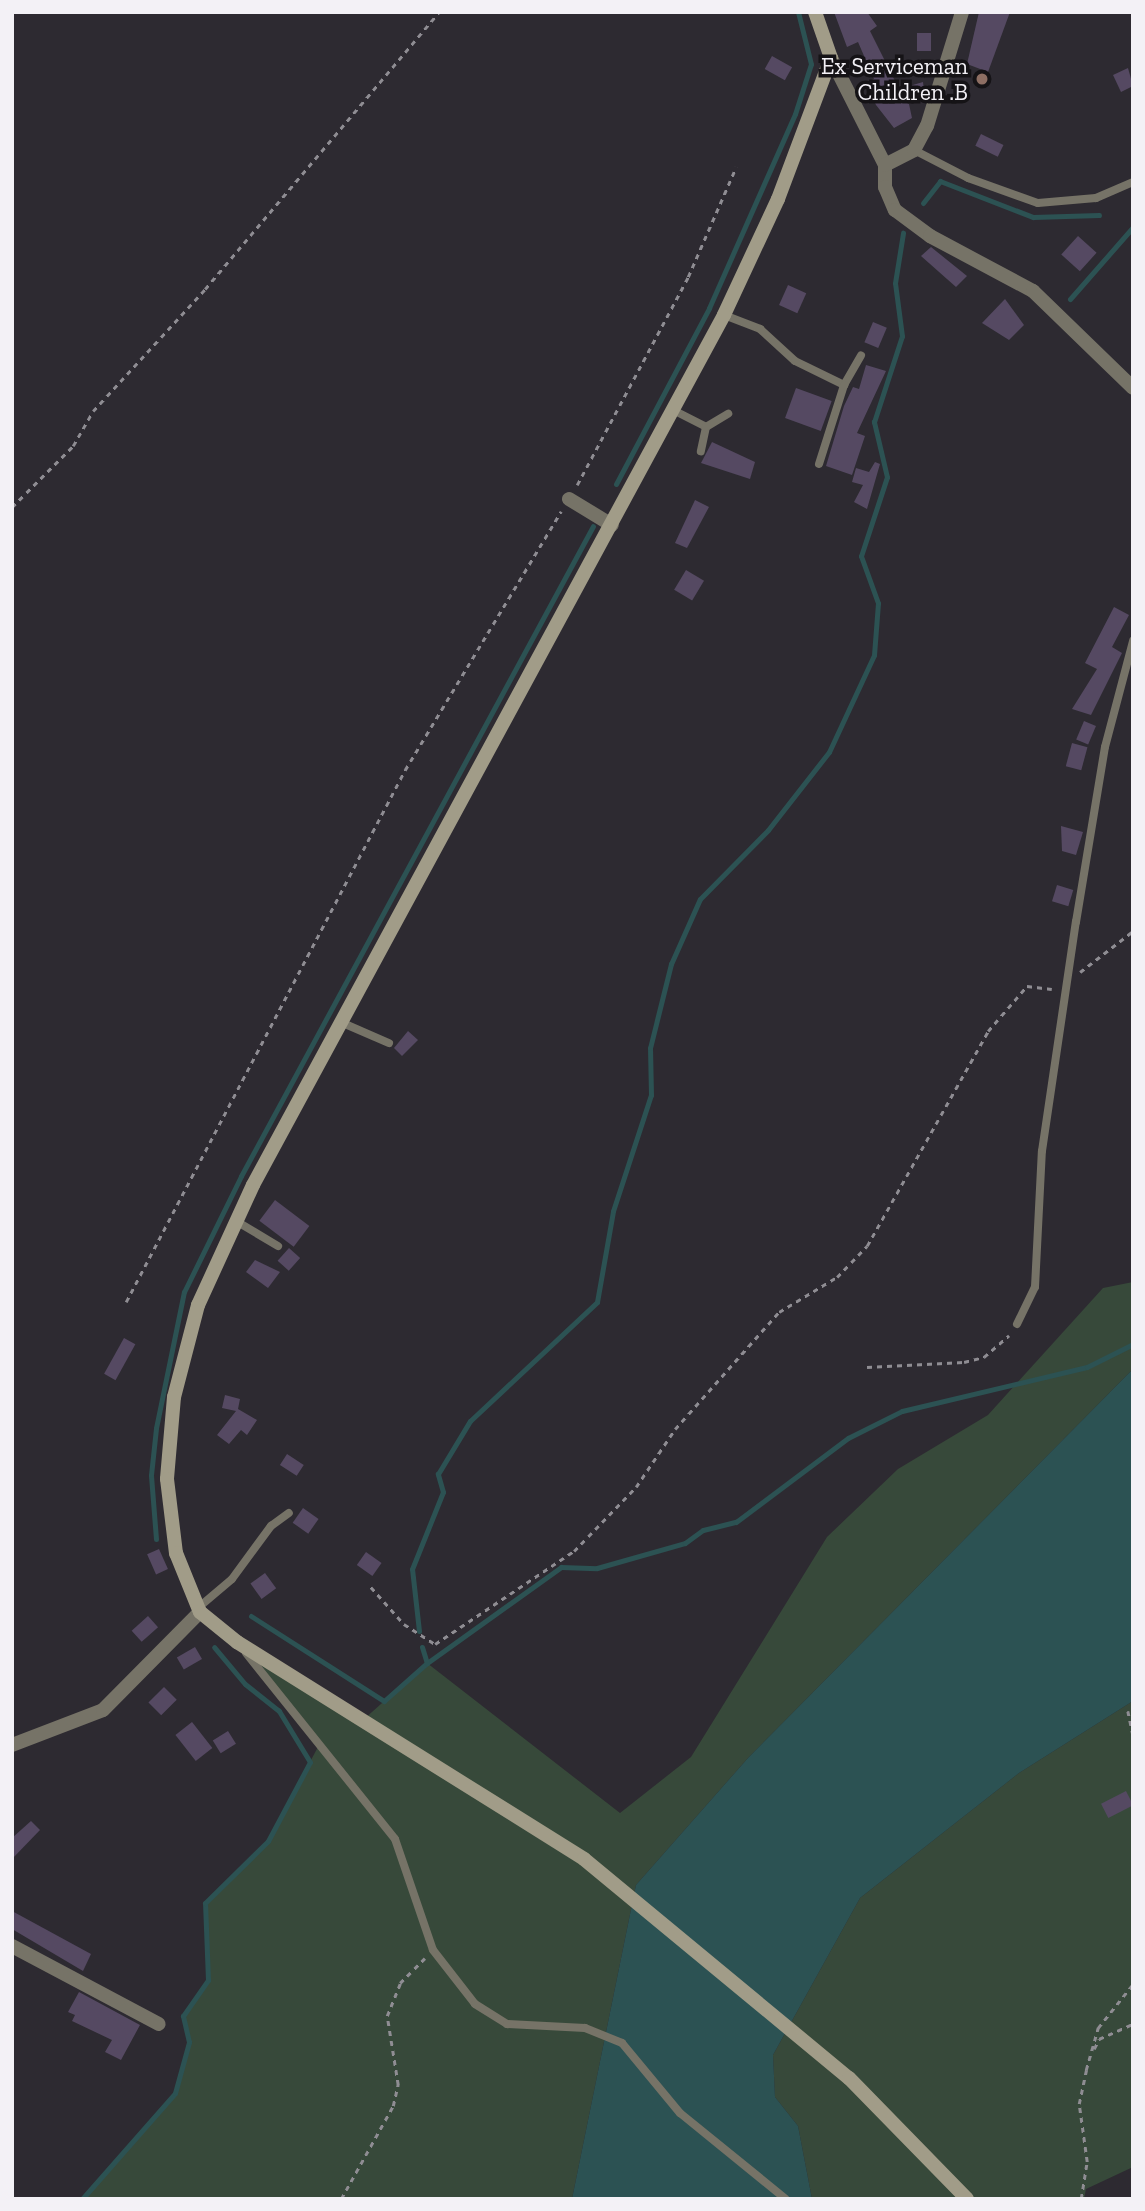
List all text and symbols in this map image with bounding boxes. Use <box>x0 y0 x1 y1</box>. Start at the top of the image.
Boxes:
place label: Ex Serviceman Children .B <box>821 52 968 106</box>
marker: Ex Serviceman Children .B <box>974 71 990 87</box>

